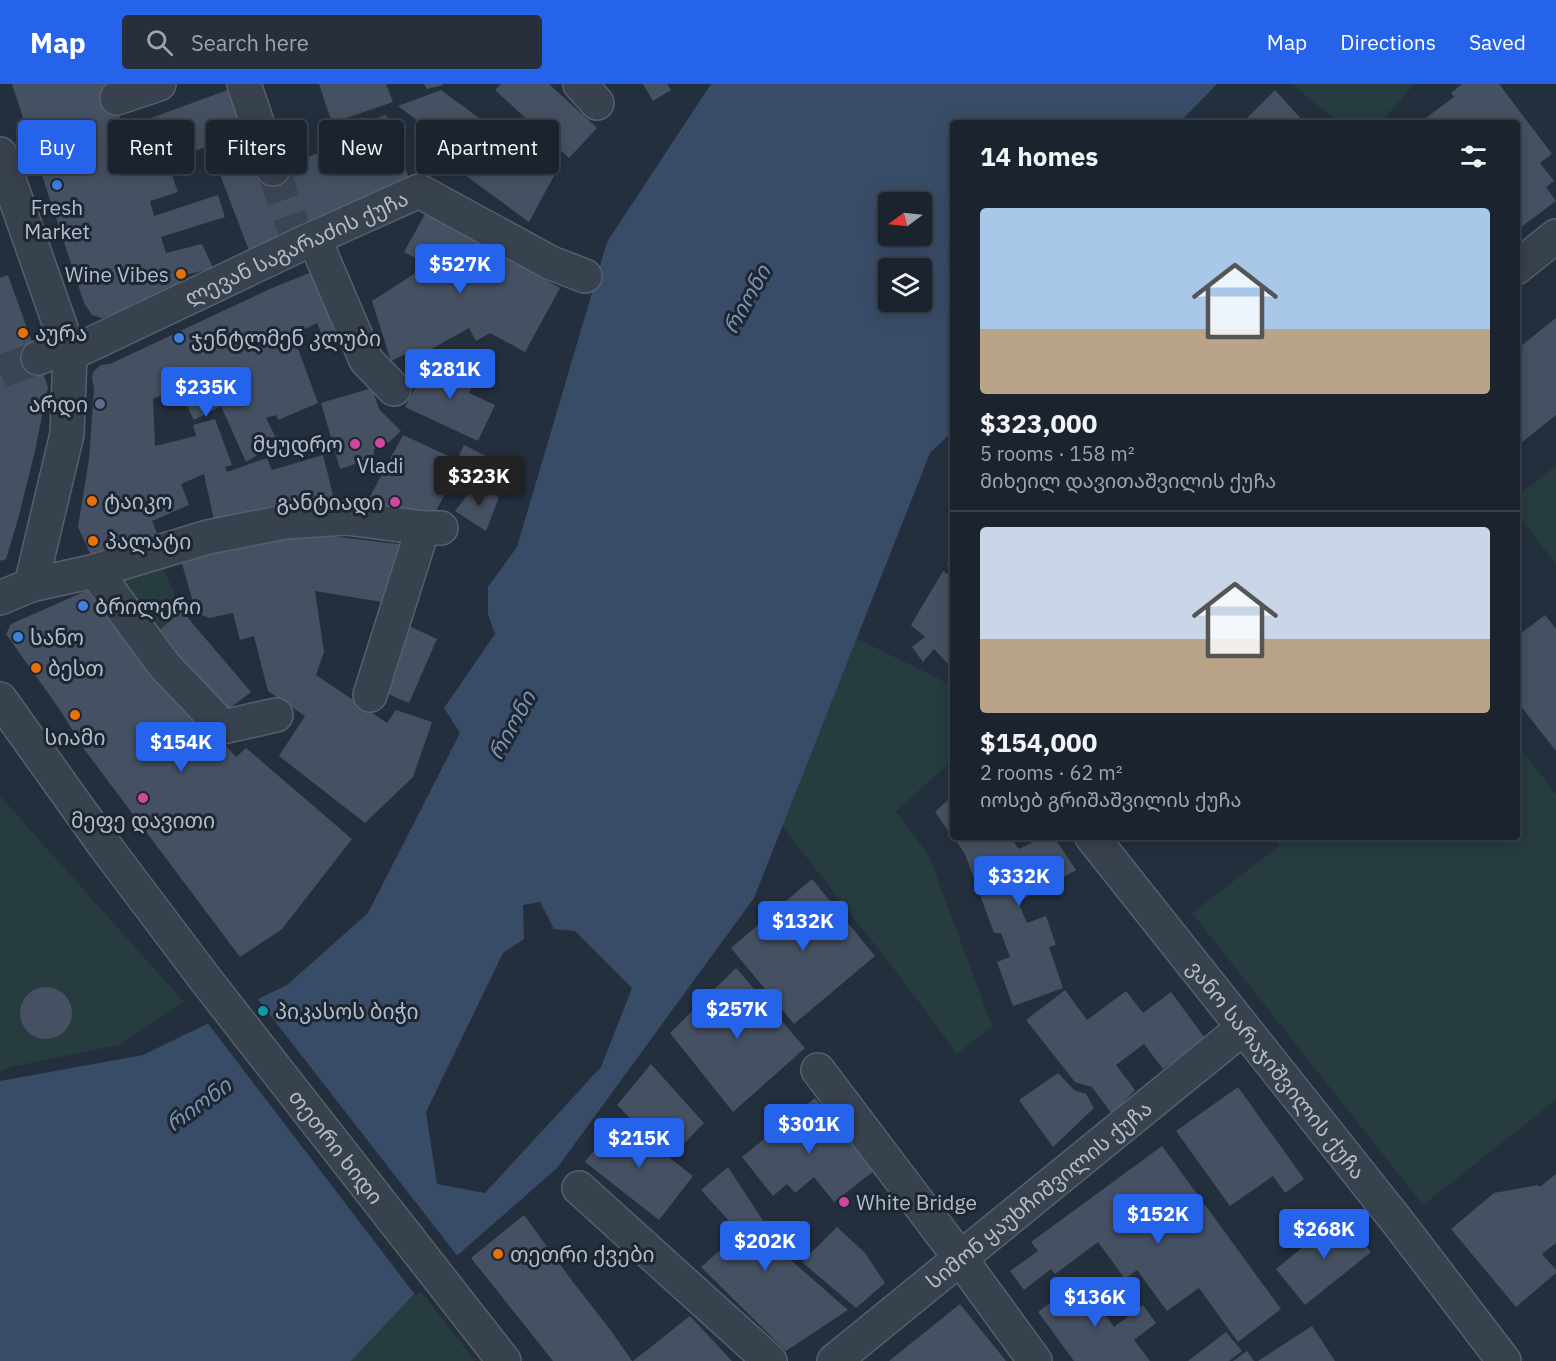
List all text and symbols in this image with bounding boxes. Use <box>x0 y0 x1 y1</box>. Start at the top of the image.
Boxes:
search box <box>122 15 542 69</box>
text: Map <box>30 24 86 61</box>
icon: search <box>143 26 176 59</box>
text: Search here <box>191 28 309 57</box>
text: Map <box>1267 28 1307 56</box>
text: Directions <box>1340 28 1436 56</box>
text: Saved <box>1469 28 1526 56</box>
chip: Buy <box>18 120 96 174</box>
chip: Rent <box>108 120 194 174</box>
chip: Filters <box>206 120 307 174</box>
chip: New <box>319 120 404 174</box>
chip: Apartment <box>416 120 559 174</box>
text: 14 homes <box>980 139 1098 173</box>
icon: filters <box>1457 140 1490 173</box>
marker: Fresh Market <box>50 178 64 192</box>
street label: ლევან საგარაძის ქუჩა <box>180 184 412 312</box>
north arrow <box>878 192 932 246</box>
map controls <box>878 192 932 312</box>
place label: Fresh Market <box>24 193 90 245</box>
pin: $527K <box>418 244 502 295</box>
icon: home <box>1181 247 1289 355</box>
text: $527K <box>429 250 491 277</box>
water label: რიონი <box>715 258 777 338</box>
button: layers <box>878 258 932 312</box>
place label: Wine Vibes <box>65 260 169 288</box>
marker: Wine Vibes <box>174 267 188 281</box>
place label: აურა <box>35 319 87 347</box>
place label: ჯენტლმენ კლუბი <box>191 324 381 352</box>
marker: აურა <box>16 326 30 340</box>
marker: ჯენტლმენ კლუბი <box>172 331 186 345</box>
pin: $281K <box>408 349 492 400</box>
text: $281K <box>419 355 481 382</box>
pin: $235K <box>164 367 248 418</box>
text: $235K <box>175 373 237 400</box>
place label: არდი <box>29 390 88 418</box>
marker: არდი <box>93 397 107 411</box>
text: $323,000 <box>980 406 1097 440</box>
place label: მყუდრო <box>253 430 343 458</box>
marker: Vladi <box>373 436 387 450</box>
marker: მყუდრო <box>348 437 362 451</box>
text: 5 rooms · 158 m² <box>980 440 1135 467</box>
place label: Vladi <box>356 451 404 479</box>
pin: $323K <box>437 456 521 507</box>
text: $323K <box>448 462 510 489</box>
text: მიხეილ დავითაშვილის ქუჩა <box>980 467 1276 494</box>
place label: ტაიკო <box>104 487 172 515</box>
place label: განტიადი <box>276 488 383 516</box>
marker: ტაიკო <box>85 494 99 508</box>
marker: განტიადი <box>388 495 402 509</box>
place label: პალატი <box>105 527 191 555</box>
marker: პალატი <box>86 534 100 548</box>
icon: home <box>1181 566 1289 674</box>
place label: Ბრილერი <box>95 592 201 620</box>
marker: Ბრილერი <box>76 599 90 613</box>
place label: სანო <box>30 623 84 651</box>
marker: სანო <box>11 630 25 644</box>
place label: ბესთ <box>48 654 104 682</box>
marker: ბესთ <box>29 661 43 675</box>
water label: რიონი <box>480 684 542 764</box>
marker: სიამი <box>68 708 82 722</box>
pin: $154K <box>139 722 223 773</box>
place label: სიამი <box>44 723 106 751</box>
text: $154,000 <box>980 725 1097 759</box>
text: $154K <box>150 728 212 755</box>
text: 2 rooms · 62 m² <box>980 759 1123 786</box>
text: იოსებ გრიშაშვილის ქუჩა <box>980 786 1241 813</box>
marker: მეფე დავითი <box>136 791 150 805</box>
place label: მეფე დავითი <box>71 806 215 834</box>
pin: $332K <box>977 856 1061 907</box>
text: $332K <box>988 862 1050 889</box>
pin: $132K <box>761 901 845 952</box>
text: $132K <box>772 907 834 934</box>
street label: ვანო სარაჯიშვილის ქუჩა <box>1181 954 1372 1185</box>
pin: $257K <box>695 989 779 1040</box>
text: $257K <box>706 995 768 1022</box>
place label: პიკასოს ბიჭი <box>275 997 419 1025</box>
marker: პიკასოს ბიჭი <box>256 1004 270 1018</box>
water label: რიონი <box>160 1070 238 1137</box>
street label: თეთრი ხიდი <box>283 1083 390 1210</box>
street label: სიმონ ყაუხჩიშვილის ქუჩა <box>920 1094 1158 1295</box>
pin: $301K <box>767 1104 851 1155</box>
text: $301K <box>778 1110 840 1137</box>
pin: $215K <box>597 1118 681 1169</box>
text: $215K <box>608 1124 670 1151</box>
place label: White Bridge <box>856 1188 977 1216</box>
pin: $152K <box>1116 1194 1200 1245</box>
marker: White Bridge <box>837 1195 851 1209</box>
text: $152K <box>1127 1200 1189 1227</box>
pin: $268K <box>1282 1209 1366 1260</box>
text: $268K <box>1293 1215 1355 1242</box>
pin: $202K <box>723 1221 807 1272</box>
text: $202K <box>734 1227 796 1254</box>
place label: თეთრი ქვები <box>510 1240 655 1268</box>
marker: თეთრი ქვები <box>491 1247 505 1261</box>
pin: $136K <box>1053 1277 1137 1328</box>
text: $136K <box>1064 1283 1126 1310</box>

